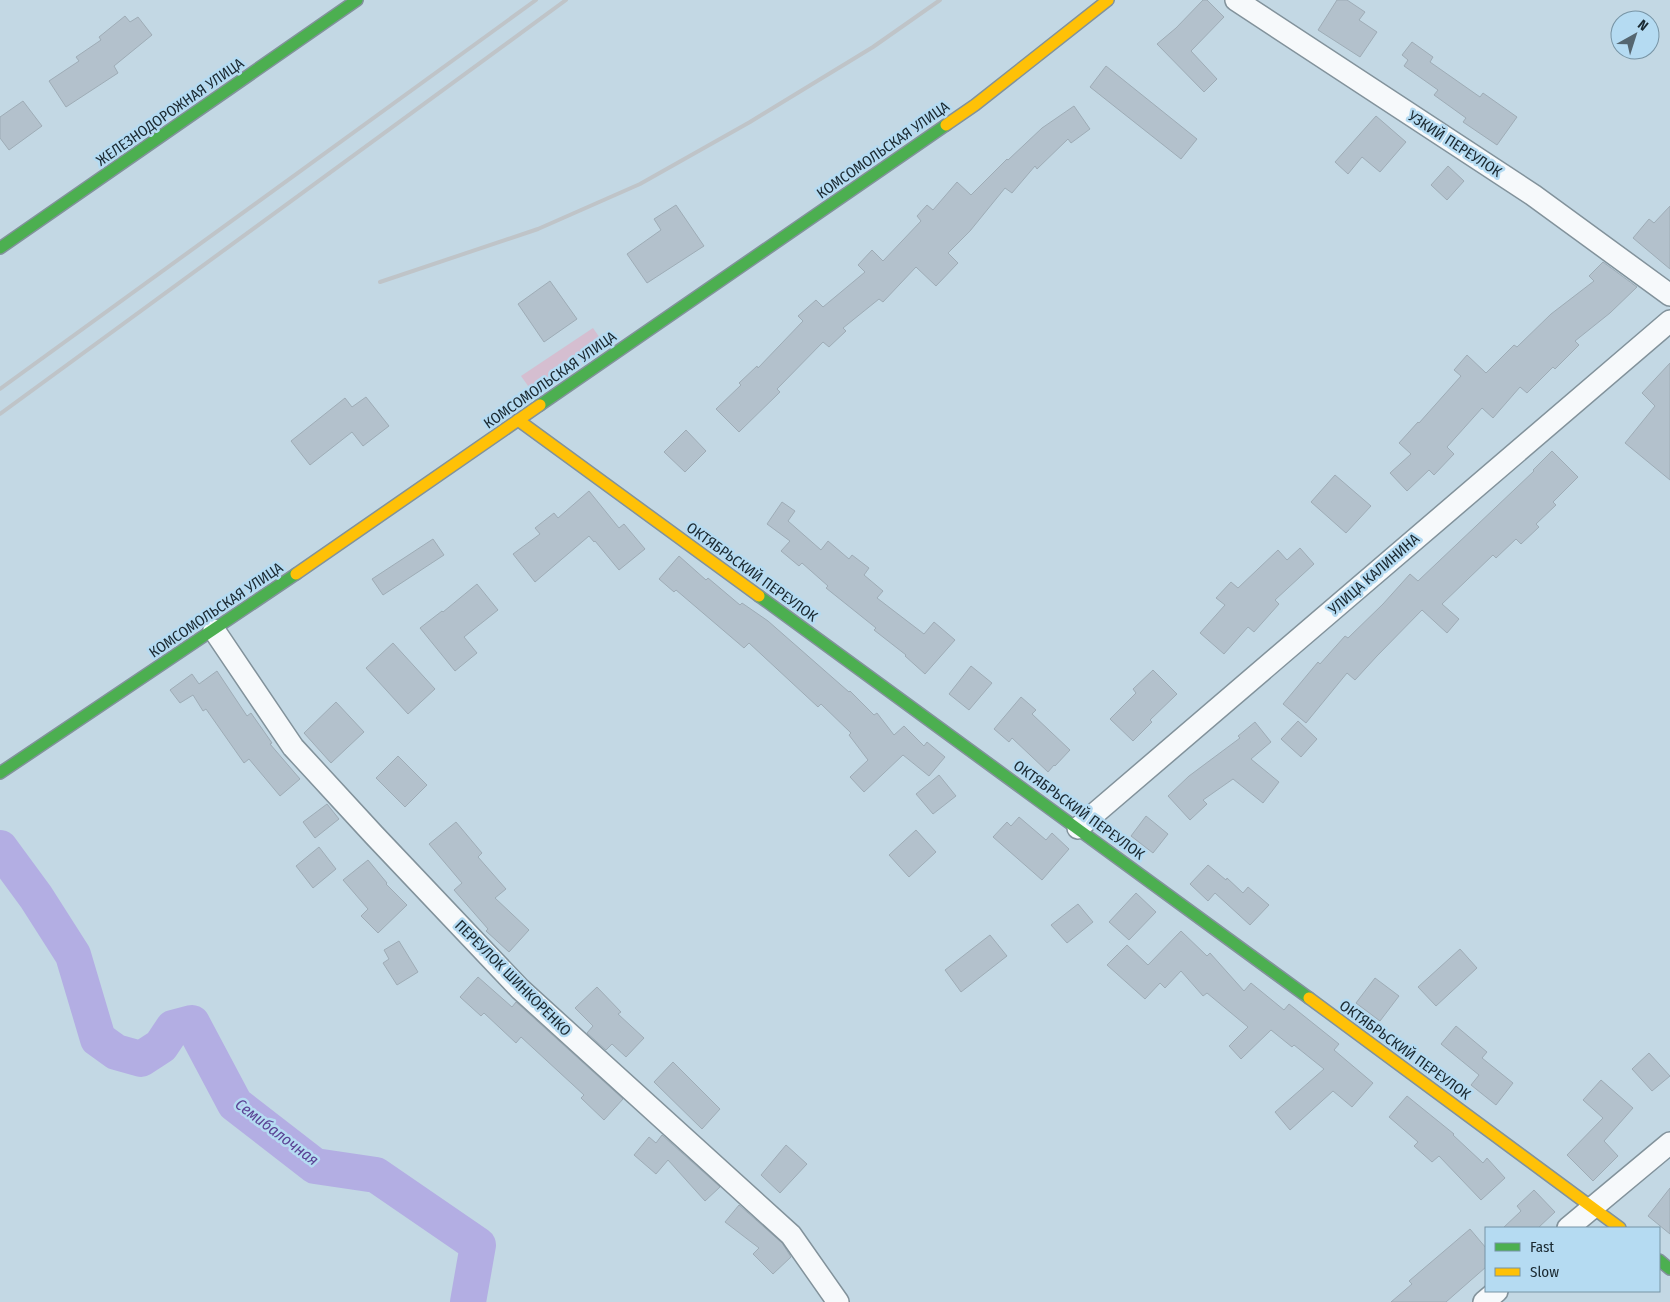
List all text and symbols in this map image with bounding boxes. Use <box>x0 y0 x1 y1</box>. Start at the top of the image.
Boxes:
north arrow <box>1610 10 1660 60</box>
text: N <box>1634 16 1651 35</box>
street label: ЖЕЛЕЗНОДОРОЖНАЯ УЛИЦА <box>93 54 247 170</box>
street label: КОМСОМОЛЬСКАЯ УЛИЦА <box>813 97 953 203</box>
street label: УЗКИЙ ПЕРЕУЛОК <box>1404 107 1505 181</box>
street label: КОМСОМОЛЬСКАЯ УЛИЦА <box>480 327 620 433</box>
street label: ОКТЯБРЬСКИЙ ПЕРЕУЛОК <box>683 518 821 626</box>
street label: УЛИЦА КАЛИНИНА <box>1324 530 1423 619</box>
street label: КОМСОМОЛЬСКАЯ УЛИЦА <box>146 558 286 662</box>
street label: ОКТЯБРЬСКИЙ ПЕРЕУЛОК <box>1010 756 1148 864</box>
street label: ПЕРЕУЛОК ШИНКОРЕНКО <box>451 916 575 1040</box>
street label: ОКТЯБРЬСКИЙ ПЕРЕУЛОК <box>1336 996 1474 1104</box>
water label: Семибалочная <box>232 1095 322 1170</box>
legend <box>1485 1227 1660 1292</box>
text: Fast <box>1530 1238 1554 1256</box>
text: Slow <box>1530 1263 1559 1281</box>

